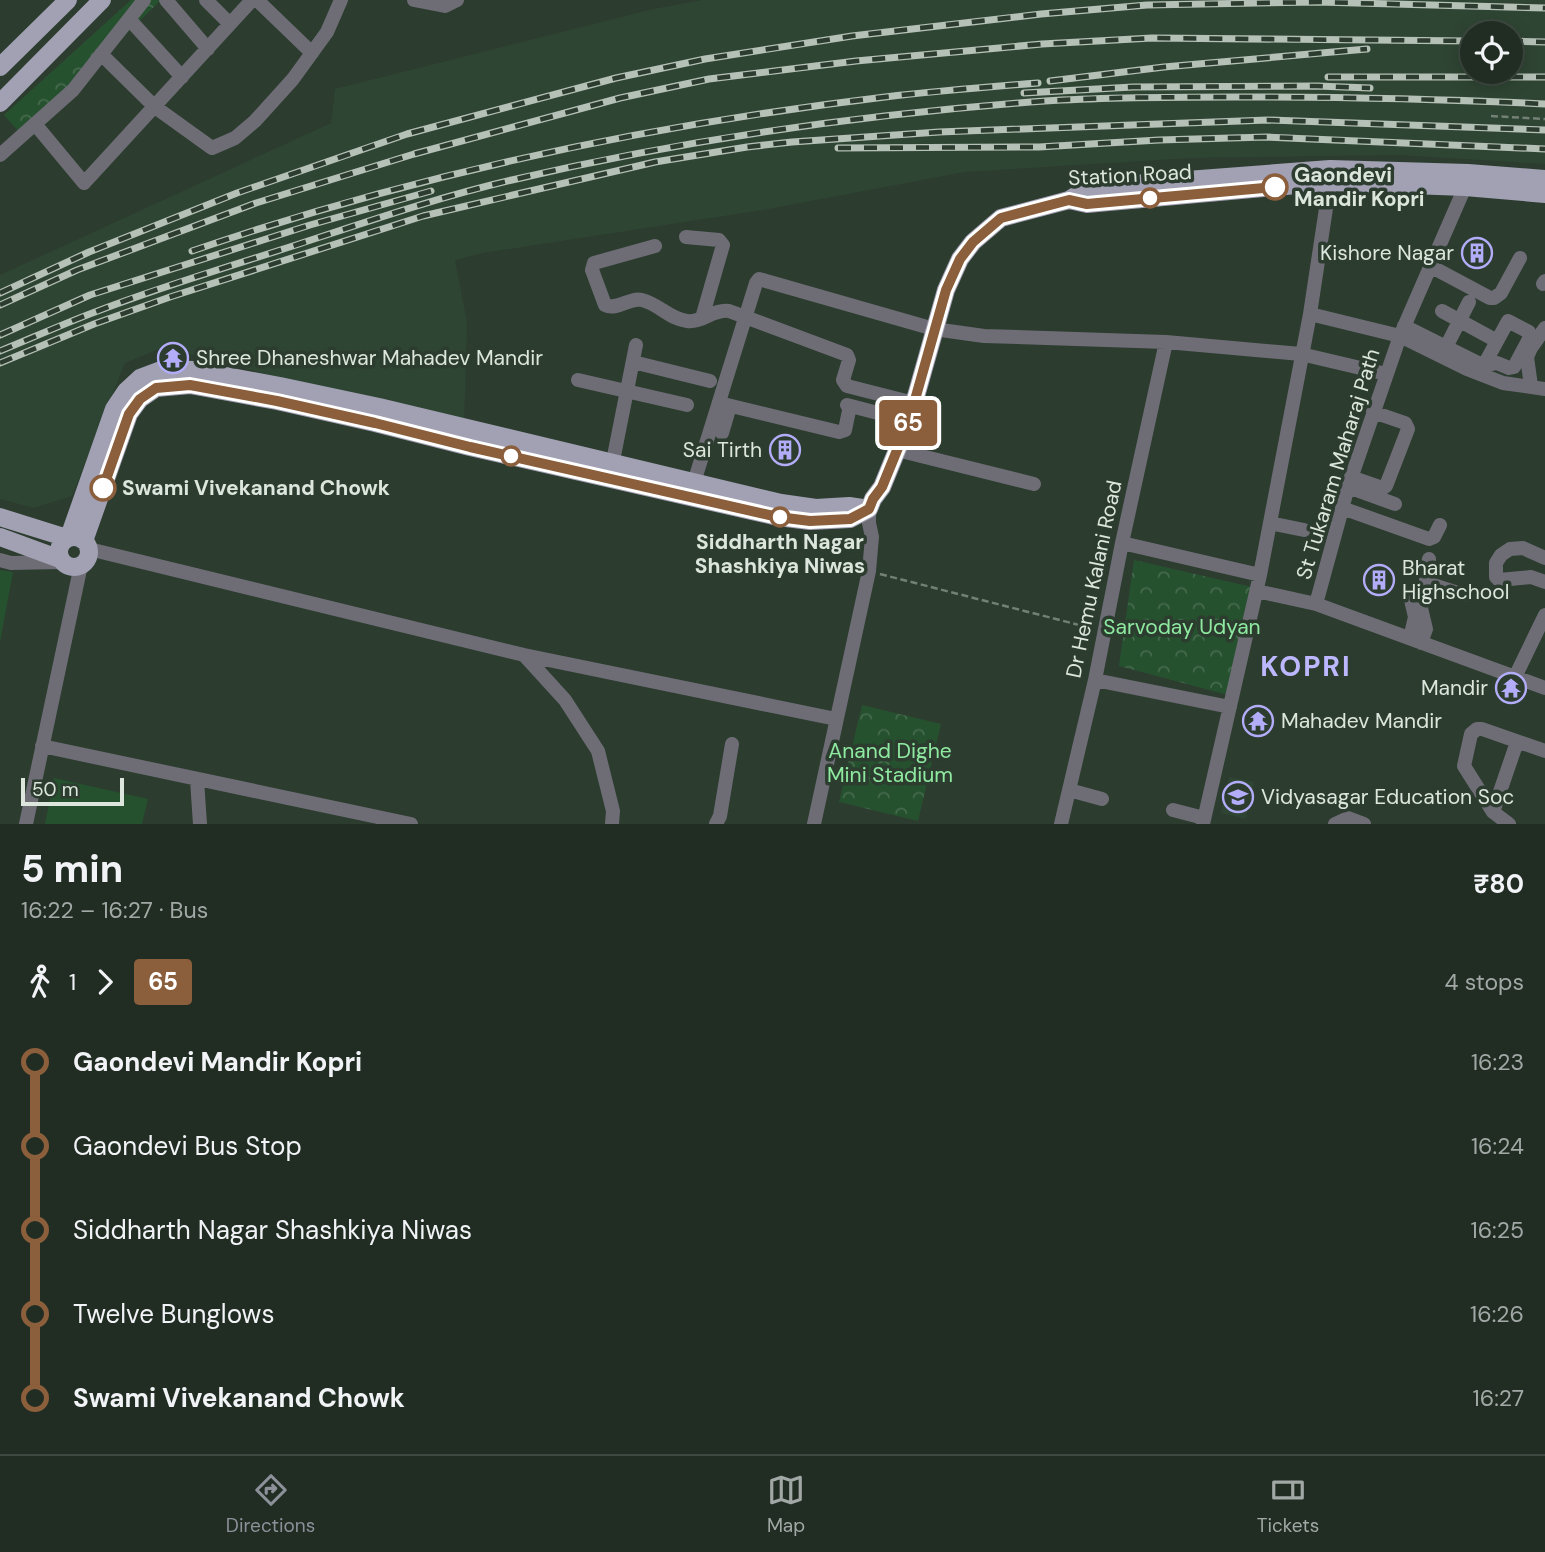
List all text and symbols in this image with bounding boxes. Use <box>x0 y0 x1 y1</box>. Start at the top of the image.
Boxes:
map controls <box>1460 21 1523 84</box>
button: locate <box>1460 21 1523 84</box>
street label: Station Road <box>1067 158 1193 192</box>
place label: Gaondevi Mandir Kopri <box>1294 161 1425 213</box>
marker: Gaondevi Mandir Kopri <box>1262 174 1288 200</box>
unlabelled marker <box>1140 188 1160 208</box>
building icon: Kishore Nagar <box>1460 236 1494 270</box>
place label: Kishore Nagar <box>1320 239 1454 267</box>
temple icon: Shree Dhaneshwar Mahadev Mandir <box>156 341 190 375</box>
place label: Shree Dhaneshwar Mahadev Mandir <box>196 344 543 372</box>
street label: St Tukaram Maharaj Path <box>1290 345 1386 583</box>
line badge: 65 <box>876 400 940 446</box>
text: 65 <box>893 407 923 438</box>
building icon: Sai Tirth <box>768 433 802 467</box>
place label: Sai Tirth <box>683 436 762 464</box>
unlabelled marker <box>501 446 521 466</box>
place label: Swami Vivekanand Chowk <box>122 474 390 502</box>
marker: Swami Vivekanand Chowk <box>90 475 116 501</box>
street label: Dr Hemu Kalani Road <box>1059 478 1129 680</box>
marker: Siddharth Nagar Shashkiya Niwas <box>770 507 790 527</box>
place label: Siddharth Nagar Shashkiya Niwas <box>695 528 865 580</box>
place label: Bharat Highschool <box>1402 554 1509 606</box>
building icon: Bharat Highschool <box>1362 563 1396 597</box>
park label: Sarvoday Udyan <box>1103 613 1261 641</box>
district label: KOPRI <box>1260 648 1352 685</box>
temple icon: Mandir <box>1494 671 1528 705</box>
place label: Mandir <box>1421 674 1488 702</box>
temple icon: Mahadev Mandir <box>1241 704 1275 738</box>
place label: Mahadev Mandir <box>1281 707 1442 735</box>
park label: Anand Dighe Mini Stadium <box>827 737 953 789</box>
scale bar <box>21 775 124 807</box>
text: 50 m <box>32 777 79 802</box>
school or university icon: Vidyasagar Education Soc <box>1221 780 1255 814</box>
place label: Vidyasagar Education Soc <box>1261 783 1514 811</box>
text: 5 min <box>21 844 123 894</box>
text: ₹80 <box>1473 867 1524 901</box>
text: 16:22 – 16:27 · Bus <box>21 895 208 925</box>
icon: walk <box>21 963 59 1001</box>
icon: forward <box>86 963 124 1001</box>
text: 65 <box>148 966 178 997</box>
text: 1 <box>69 967 76 997</box>
text: 4 stops <box>1445 967 1524 997</box>
text: Gaondevi Mandir Kopri <box>73 1045 362 1079</box>
text: 16:23 <box>1471 1047 1524 1077</box>
text: Gaondevi Bus Stop <box>73 1129 302 1163</box>
text: 16:24 <box>1471 1131 1524 1161</box>
text: Siddharth Nagar Shashkiya Niwas <box>73 1213 472 1247</box>
text: 16:25 <box>1470 1215 1524 1245</box>
text: Twelve Bunglows <box>73 1297 274 1331</box>
text: 16:26 <box>1470 1299 1524 1329</box>
text: Swami Vivekanand Chowk <box>73 1381 405 1415</box>
text: 16:27 <box>1473 1383 1524 1413</box>
tab: Directions <box>226 1471 315 1538</box>
tab: Map <box>767 1471 805 1538</box>
tab: Tickets <box>1257 1471 1319 1538</box>

